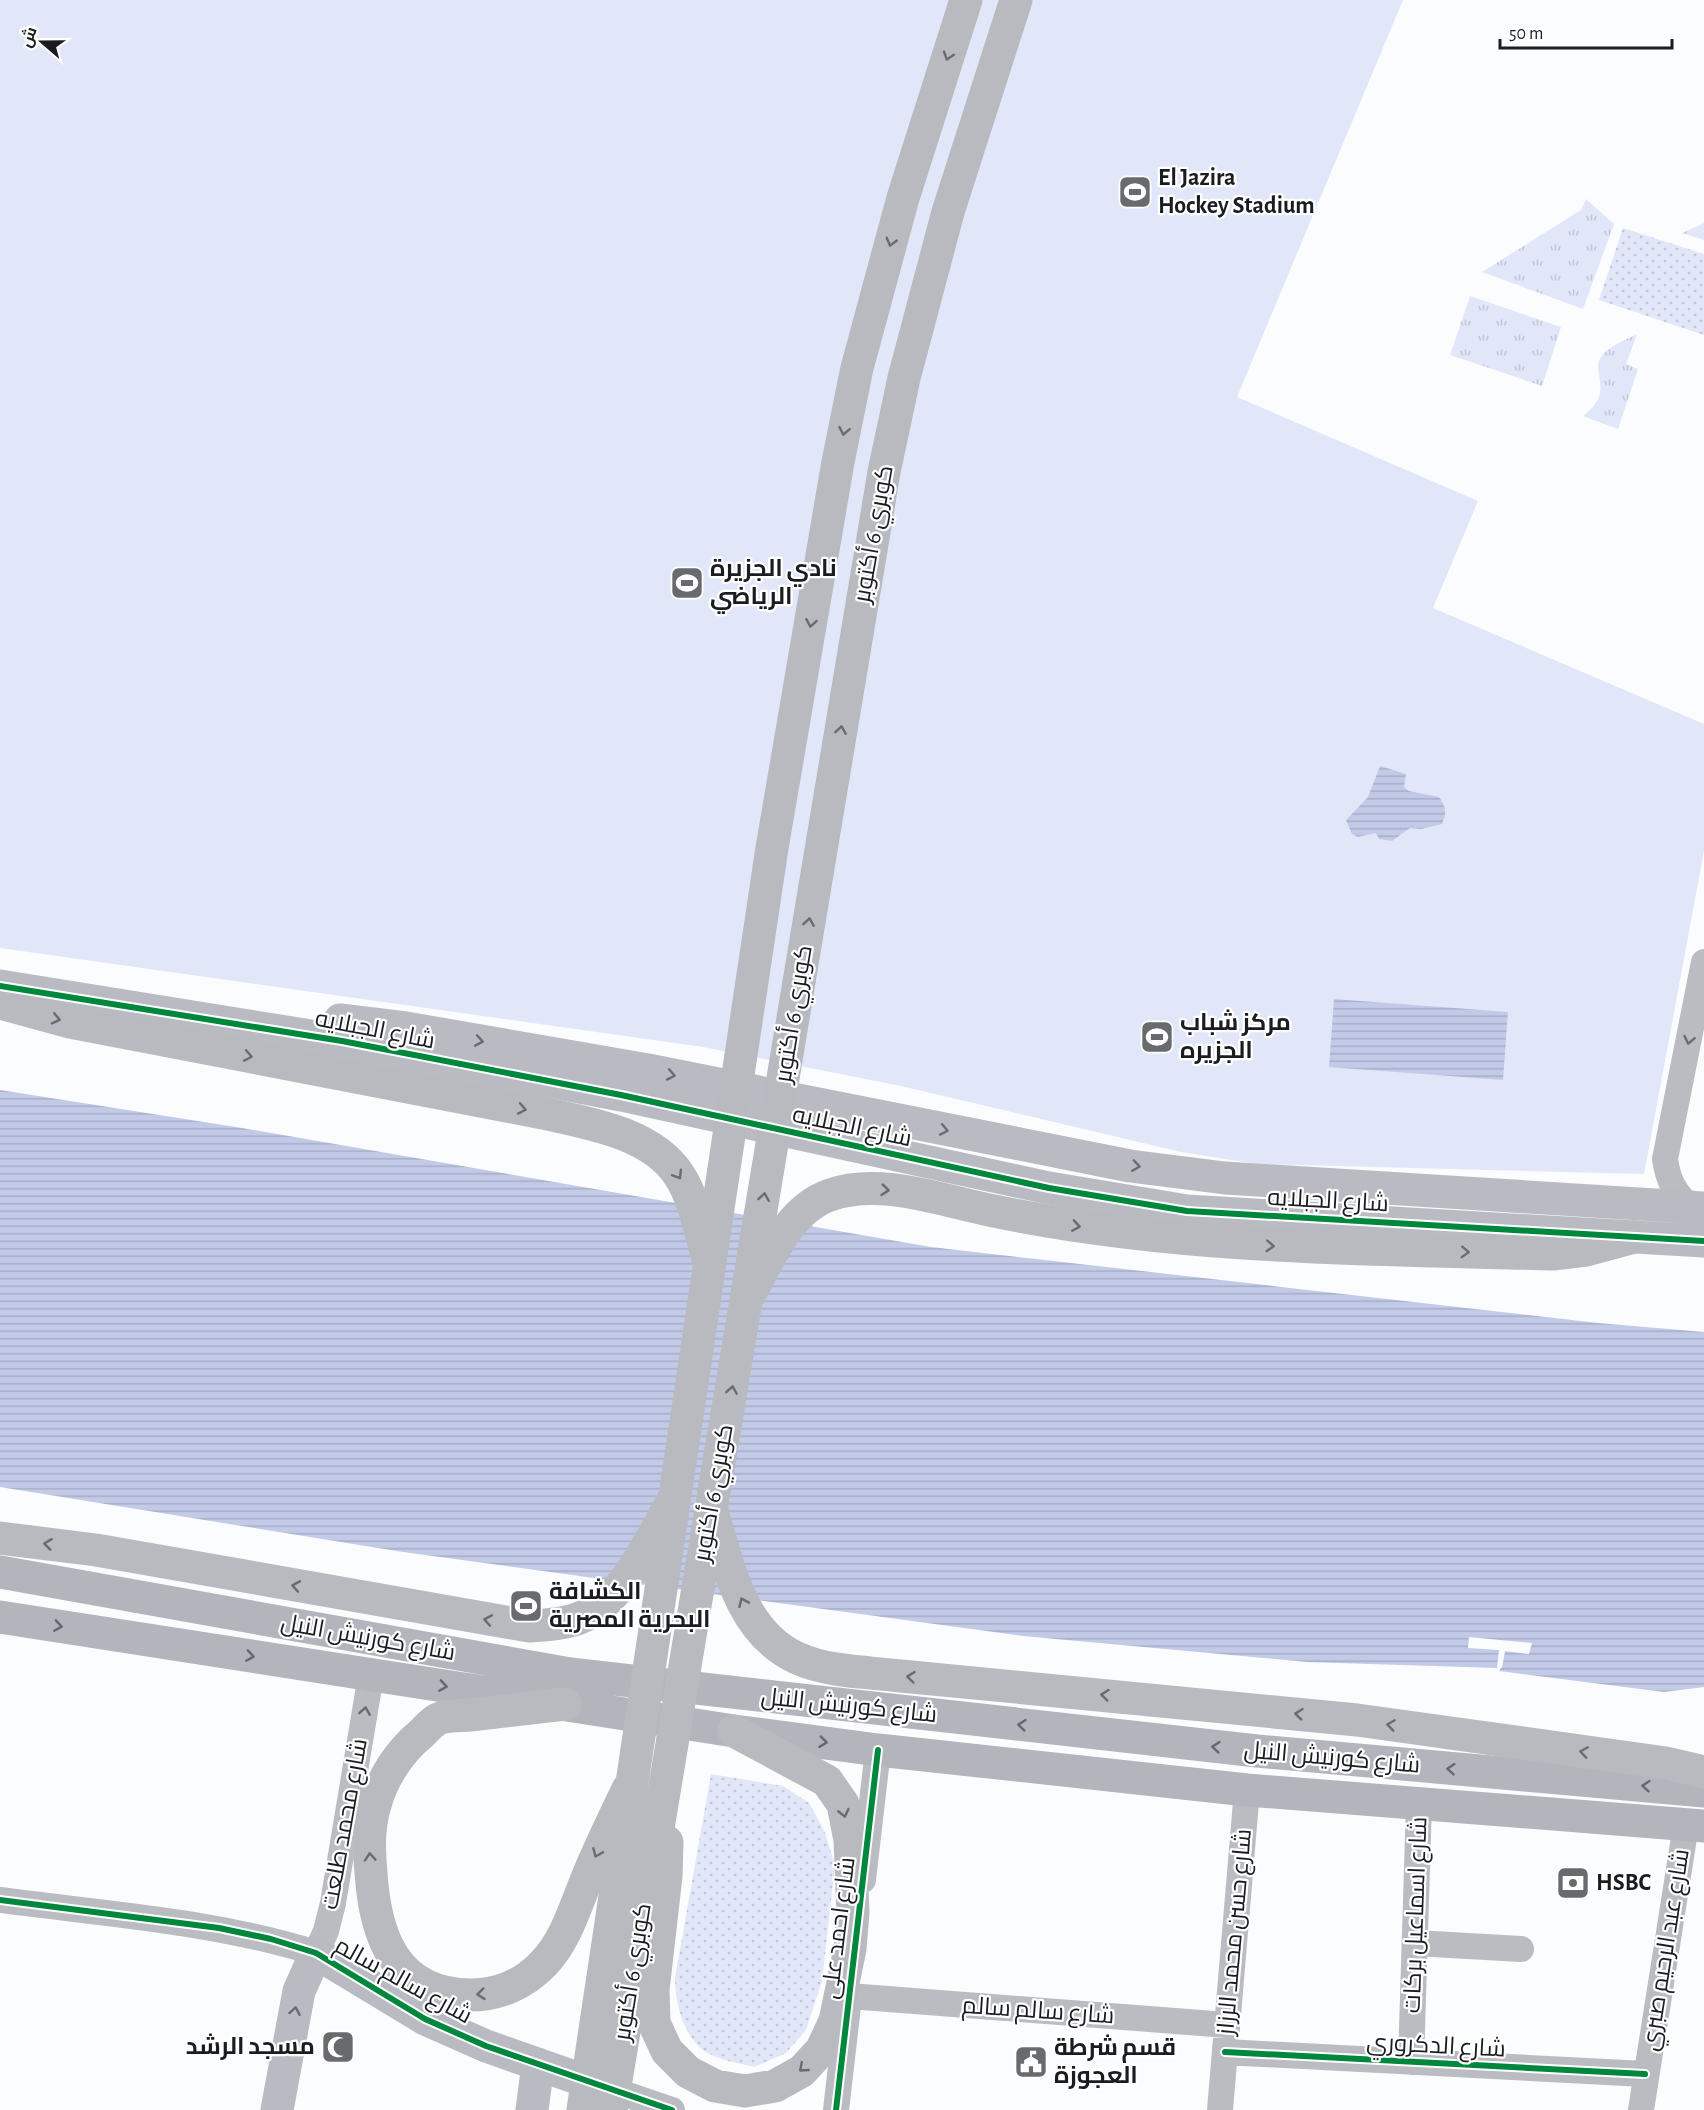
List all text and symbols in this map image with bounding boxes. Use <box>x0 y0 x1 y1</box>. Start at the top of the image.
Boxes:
north arrow <box>12 12 72 72</box>
scale bar <box>1500 12 1672 50</box>
text: ش <box>17 24 41 50</box>
text: 50 m <box>1509 25 1543 43</box>
one-way arrow <box>943 50 955 61</box>
place label: El Jazira Hockey Stadium <box>1158 166 1315 218</box>
sports icon: El Jazira Hockey Stadium <box>1117 174 1153 210</box>
one-way arrow <box>886 236 898 247</box>
one-way arrow <box>839 426 852 436</box>
street label: كوبري 6 أكتوبر <box>845 463 903 607</box>
place label: نادي الجزيرة الرياضي <box>710 557 837 614</box>
sports icon: نادي الجزيرة الرياضي <box>669 565 705 601</box>
one-way arrow <box>805 619 817 628</box>
one-way arrow <box>835 725 847 734</box>
one-way arrow <box>803 917 815 927</box>
street label: كوبري 6 أكتوبر <box>766 943 822 1087</box>
street label: شارع الجبلايه <box>313 1006 437 1056</box>
place label: مركز شباب الجزيره <box>1180 1009 1291 1064</box>
one-way arrow <box>51 1012 61 1025</box>
sports icon: مركز شباب الجزيره <box>1139 1019 1175 1055</box>
one-way arrow <box>473 1034 483 1047</box>
one-way arrow <box>1683 1035 1696 1045</box>
one-way arrow <box>242 1049 252 1062</box>
one-way arrow <box>666 1068 676 1081</box>
one-way arrow <box>516 1102 526 1115</box>
street label: شارع الجبلايه <box>789 1102 914 1154</box>
one-way arrow <box>939 1123 949 1136</box>
one-way arrow <box>1131 1160 1140 1172</box>
one-way arrow <box>671 1169 682 1180</box>
one-way arrow <box>880 1183 889 1196</box>
street label: شارع الجبلايه <box>1267 1185 1389 1219</box>
one-way arrow <box>757 1193 770 1203</box>
one-way arrow <box>1072 1220 1081 1232</box>
one-way arrow <box>1266 1239 1275 1252</box>
one-way arrow <box>1461 1245 1470 1258</box>
one-way arrow <box>725 1385 738 1395</box>
street label: كوبري 6 أكتوبر <box>685 1422 743 1566</box>
one-way arrow <box>44 1538 53 1551</box>
place label: الكشافة البحرية المصرية <box>549 1578 711 1633</box>
one-way arrow <box>292 1580 302 1593</box>
sports icon: الكشافة البحرية المصرية <box>508 1588 544 1624</box>
one-way arrow <box>738 1598 750 1609</box>
street label: شارع كورنيش النيل <box>278 1610 457 1668</box>
one-way arrow <box>484 1615 493 1627</box>
one-way arrow <box>53 1619 62 1631</box>
one-way arrow <box>246 1649 255 1661</box>
one-way arrow <box>906 1671 915 1684</box>
one-way arrow <box>439 1679 448 1691</box>
street label: شارع كورنيش النيل <box>759 1684 938 1730</box>
one-way arrow <box>1100 1689 1109 1702</box>
one-way arrow <box>358 1707 371 1717</box>
one-way arrow <box>1294 1708 1303 1721</box>
one-way arrow <box>1017 1719 1026 1732</box>
one-way arrow <box>1387 1719 1396 1731</box>
street label: شارع محمد طلعت <box>317 1736 375 1912</box>
one-way arrow <box>818 1736 828 1748</box>
street label: شارع كورنيش النيل <box>1243 1737 1421 1781</box>
one-way arrow <box>1211 1741 1220 1754</box>
one-way arrow <box>1580 1746 1589 1758</box>
one-way arrow <box>1447 1763 1456 1776</box>
one-way arrow <box>1641 1780 1650 1793</box>
one-way arrow <box>837 1808 850 1818</box>
street label: شارع اسماعيل بركات <box>1400 1816 1434 2014</box>
street label: شارع حسن محمد الرزاز <box>1213 1828 1259 2038</box>
one-way arrow <box>592 1847 604 1858</box>
street label: شارع عبد الرحيم صبري <box>1637 1847 1699 2054</box>
one-way arrow <box>363 1852 376 1861</box>
street label: شارع احمد على <box>817 1856 863 2001</box>
bank icon: HSBC <box>1555 1865 1591 1901</box>
place label: HSBC <box>1596 1871 1652 1895</box>
street label: كوبري 6 أكتوبر <box>605 1901 661 2045</box>
street label: شارع سالم سالم <box>329 1933 476 2031</box>
one-way arrow <box>476 1987 485 2000</box>
street label: شارع سالم سالم <box>961 1993 1115 2031</box>
one-way arrow <box>288 2006 301 2016</box>
mosque icon: مسجد الرشد <box>320 2029 356 2065</box>
street label: شارع الدكروري <box>1365 2029 1506 2067</box>
place label: مسجد الرشد <box>186 2033 315 2060</box>
place label: قسم شرطة العجوزة <box>1054 2034 1176 2089</box>
public building icon: قسم شرطة العجوزة <box>1013 2044 1049 2080</box>
one-way arrow <box>799 2061 810 2072</box>

